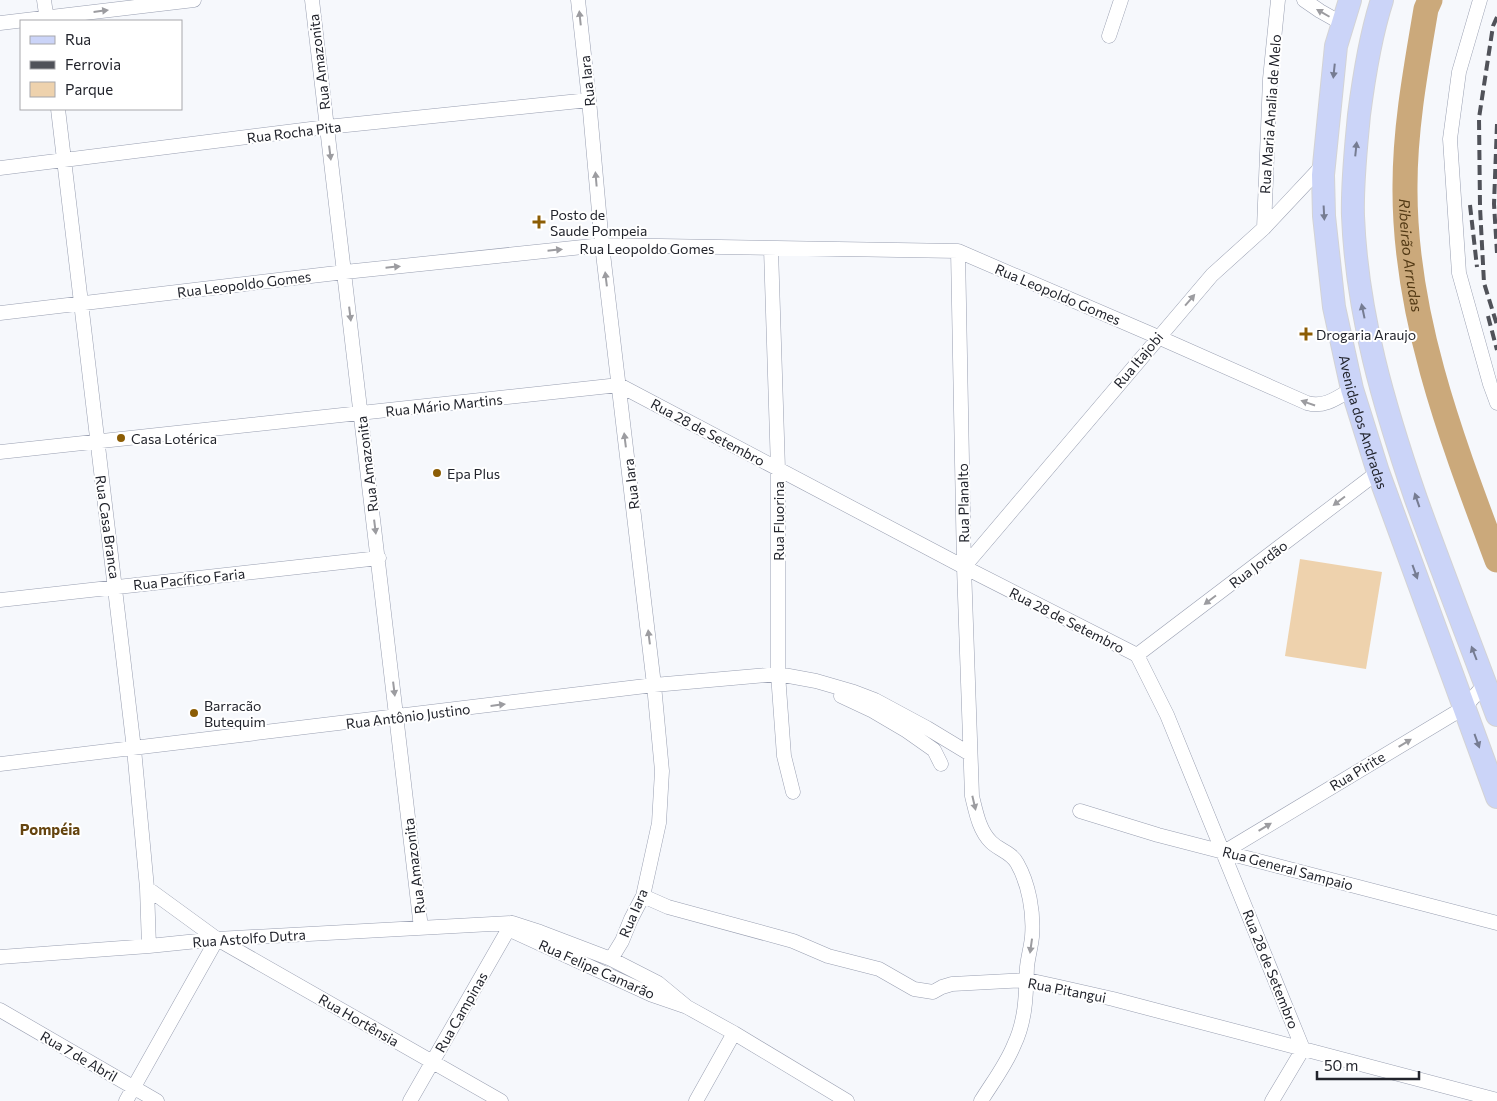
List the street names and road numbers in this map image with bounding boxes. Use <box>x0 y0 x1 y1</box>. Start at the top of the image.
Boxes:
street label: Rua Amazonita <box>305 13 333 111</box>
street label: Rua Maria Analia de Melo <box>1256 34 1284 194</box>
street label: Rua Iara <box>576 55 598 107</box>
street label: Rua Rocha Pita <box>246 118 342 146</box>
street label: Rua Leopoldo Gomes <box>580 240 714 257</box>
street label: Rua Leopoldo Gomes <box>993 260 1123 328</box>
street label: Rua Leopoldo Gomes <box>176 267 312 301</box>
street label: Rua Itajobi <box>1110 329 1166 391</box>
street label: Avenida dos Andradas <box>1336 353 1392 491</box>
street label: Rua Mário Martins <box>385 390 503 420</box>
street label: Rua 28 de Setembro <box>648 395 768 469</box>
street label: Rua Amazonita <box>353 415 381 513</box>
street label: Rua Iara <box>619 458 643 510</box>
street label: Rua Planalto <box>954 463 972 543</box>
street label: Rua Casa Branca <box>92 474 124 580</box>
street label: Rua Fluorina <box>770 481 787 561</box>
street label: Rua Jordão <box>1225 537 1291 591</box>
street label: Rua Pacífico Faria <box>132 565 246 593</box>
street label: Rua 28 de Setembro <box>1007 584 1127 656</box>
street label: Rua Antônio Justino <box>345 700 471 732</box>
street label: Rua Pirite <box>1326 748 1388 794</box>
street label: Rua Amazonita <box>400 817 428 915</box>
street label: Rua General Sampaio <box>1221 842 1355 894</box>
street label: Rua Iara <box>615 886 651 940</box>
street label: Rua 28 de Setembro <box>1239 907 1303 1031</box>
street label: Rua Astolfo Dutra <box>192 926 306 950</box>
street label: Rua Felipe Camarão <box>536 936 658 1002</box>
street label: Rua Campinas <box>431 969 491 1055</box>
street label: Rua Pitangui <box>1026 974 1108 1006</box>
street label: Rua Hortênsia <box>316 990 402 1050</box>
street label: Rua 7 de Abril <box>37 1027 121 1085</box>

